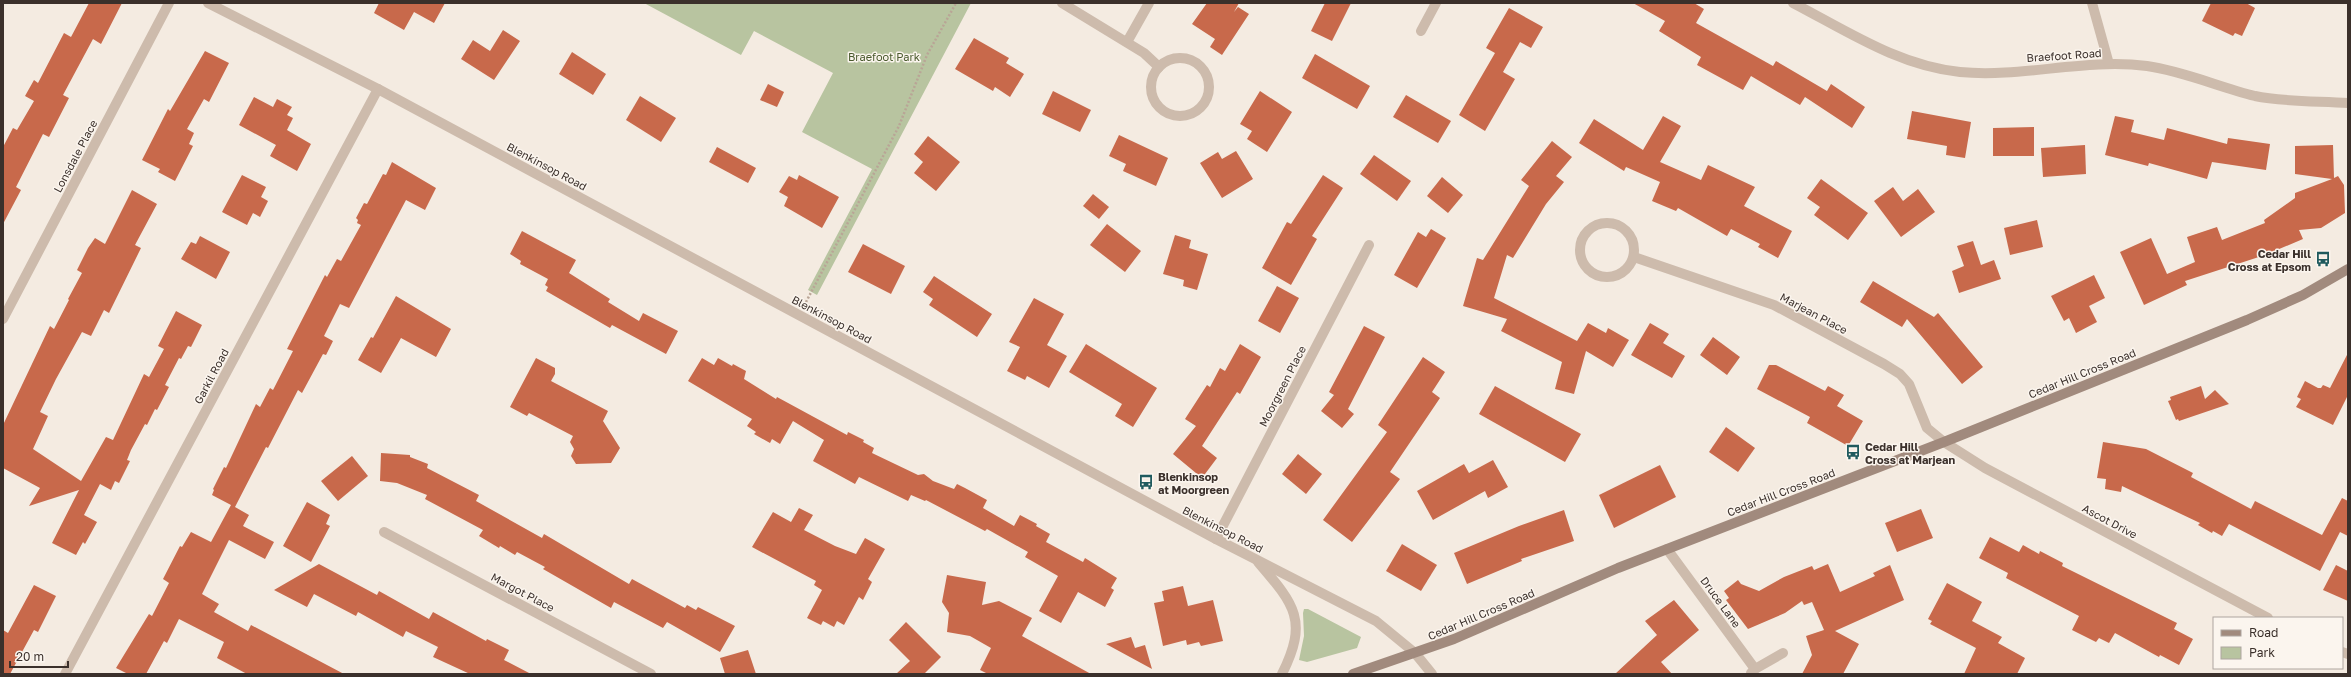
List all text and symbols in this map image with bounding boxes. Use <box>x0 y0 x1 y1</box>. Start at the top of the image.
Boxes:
street label: Braefoot Road <box>2026 46 2102 64</box>
park label: Braefoot Park <box>848 50 920 63</box>
street label: Lonsdale Place <box>50 118 100 194</box>
street label: Blenkinsop Road <box>505 139 589 193</box>
place label: Cedar Hill Cross at Epsom <box>2228 247 2311 273</box>
bus stop icon: Cedar Hill Cross at Epsom <box>2314 250 2332 268</box>
street label: Marjean Place <box>1778 290 1850 336</box>
street label: Blenkinsop Road <box>790 292 874 346</box>
street label: Moorgreen Place <box>1256 343 1308 429</box>
street label: Garkil Road <box>191 346 231 406</box>
street label: Cedar Hill Cross Road <box>2026 346 2138 400</box>
place label: Cedar Hill Cross at Marjean <box>1865 440 1955 466</box>
bus stop icon: Cedar Hill Cross at Marjean <box>1844 443 1862 461</box>
street label: Cedar Hill Cross Road <box>1725 465 1837 519</box>
place label: Blenkinsop at Moorgreen <box>1158 470 1230 496</box>
bus stop icon: Blenkinsop at Moorgreen <box>1137 473 1155 491</box>
street label: Ascot Drive <box>2080 501 2140 541</box>
street label: Blenkinsop Road <box>1181 503 1265 555</box>
street label: Margot Place <box>489 570 557 614</box>
street label: Druce Lane <box>1698 574 1744 630</box>
street label: Cedar Hill Cross Road <box>1426 586 1536 642</box>
legend <box>2213 617 2343 669</box>
text: Road <box>2249 625 2278 640</box>
scale bar <box>10 643 68 669</box>
text: Park <box>2249 645 2275 660</box>
text: 20 m <box>16 649 44 664</box>

